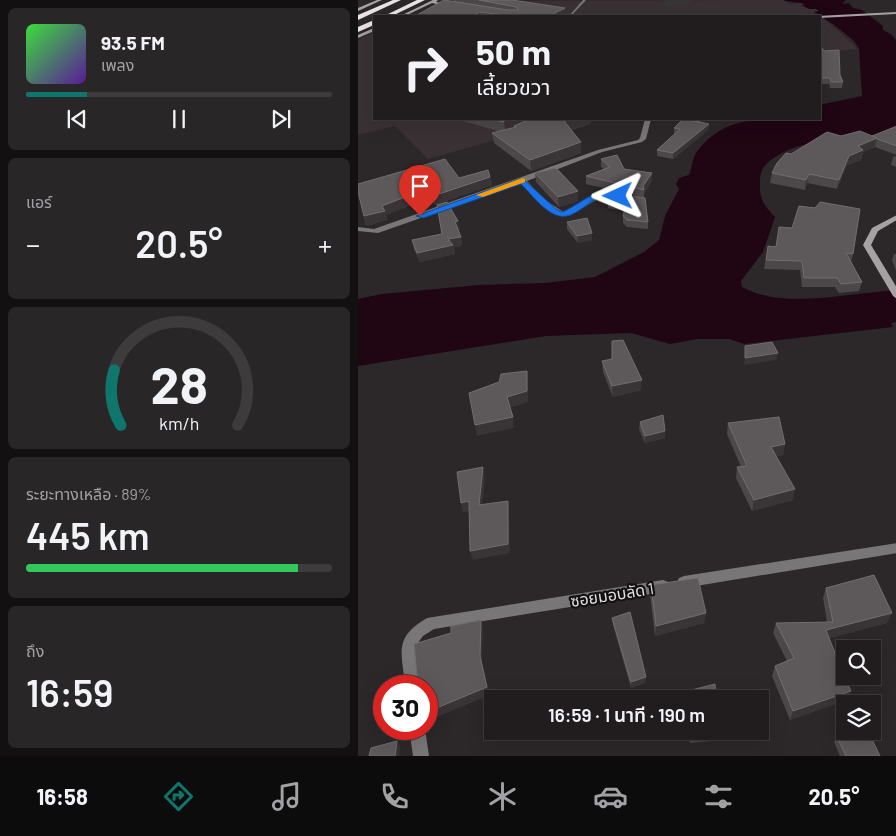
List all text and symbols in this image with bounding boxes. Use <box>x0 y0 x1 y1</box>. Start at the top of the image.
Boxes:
text: 50 m <box>476 30 551 72</box>
text: 93.5 FM <box>101 31 165 54</box>
icon: right <box>393 35 458 100</box>
text: เพลง <box>101 55 134 74</box>
text: เลี้ยวขวา <box>476 73 551 99</box>
icon: previous <box>63 105 91 133</box>
icon: pause <box>165 105 193 133</box>
icon: next <box>267 105 295 133</box>
pin <box>399 165 441 216</box>
position arrow <box>591 169 643 221</box>
icon: arrive <box>406 172 434 200</box>
text: แอร์ <box>26 192 52 211</box>
text: 20.5° <box>135 220 223 266</box>
text: − <box>26 227 40 261</box>
text: + <box>318 227 332 261</box>
text: 28 <box>150 352 208 414</box>
text: km/h <box>159 412 199 434</box>
text: ระยะทางเหลือ · 89% <box>26 484 151 503</box>
text: 445 km <box>26 512 150 558</box>
street label: ซอยมอบลัด 1 <box>569 578 655 610</box>
map controls <box>836 640 881 740</box>
button: search <box>836 640 881 685</box>
text: ถึง <box>26 641 44 660</box>
text: 16:59 <box>26 669 113 715</box>
speed limit sign: 30 <box>373 675 438 740</box>
button: layers <box>836 695 881 740</box>
text: 16:59 · 1 นาที · 190 m <box>548 703 705 726</box>
icon: directions <box>161 779 196 814</box>
icon: music <box>269 779 304 814</box>
icon: phone <box>377 779 412 814</box>
icon: climate <box>485 779 520 814</box>
icon: car <box>593 779 628 814</box>
icon: filters <box>701 779 736 814</box>
text: 16:58 <box>36 783 88 809</box>
text: 20.5° <box>809 783 859 809</box>

